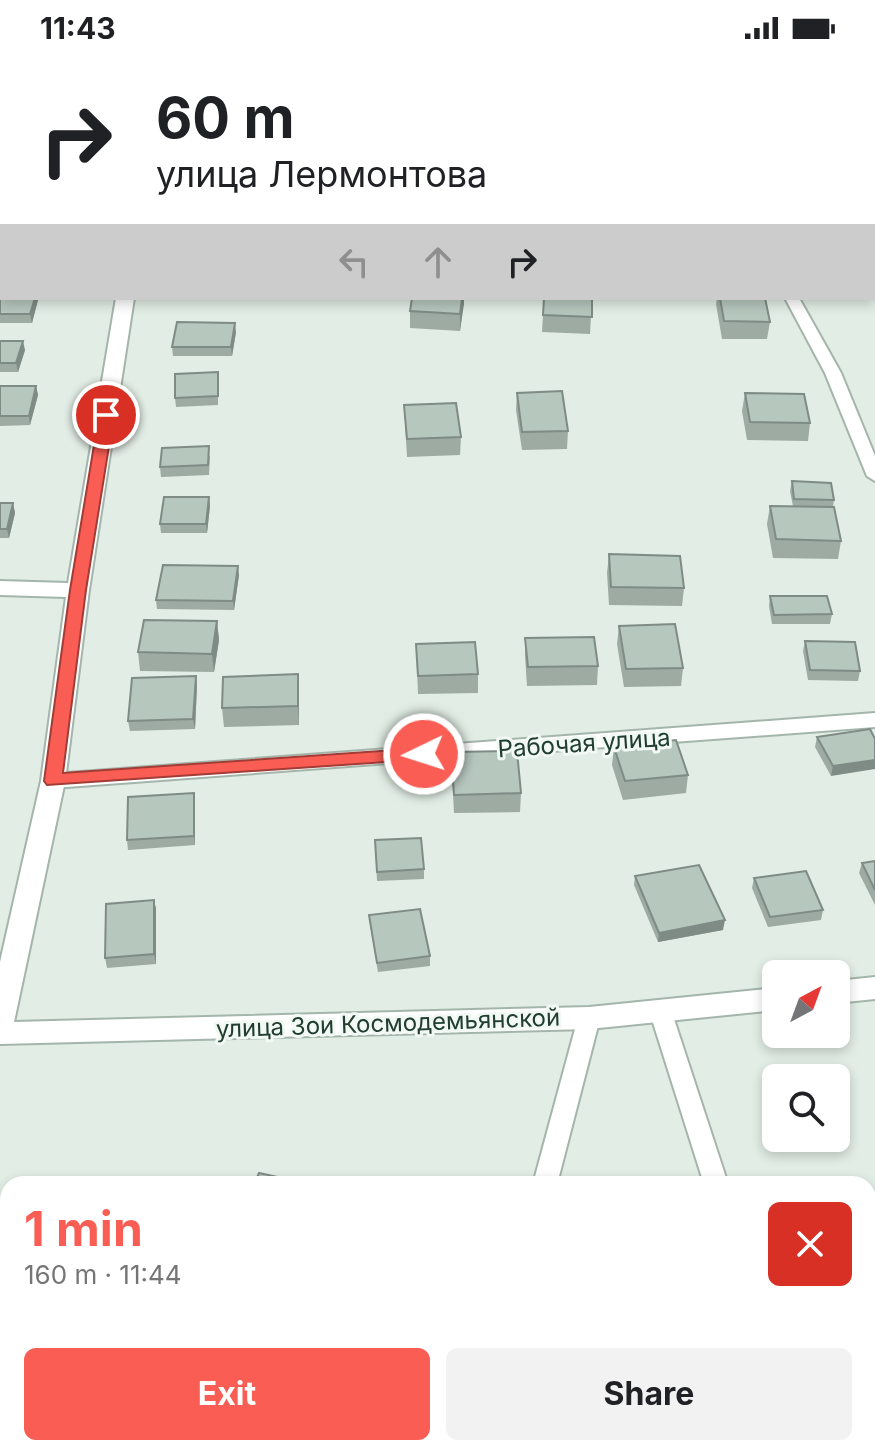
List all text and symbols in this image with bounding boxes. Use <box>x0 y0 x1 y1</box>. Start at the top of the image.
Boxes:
text: 11:43 <box>40 10 116 46</box>
text: 60 m <box>156 84 295 152</box>
icon: right <box>24 88 128 192</box>
text: улица Лермонтова <box>156 152 487 196</box>
icon: left <box>332 240 376 284</box>
icon: ahead <box>416 240 460 284</box>
icon: right <box>500 240 544 284</box>
pin <box>72 381 140 449</box>
icon: arrive <box>84 393 128 437</box>
position arrow <box>382 712 466 796</box>
street label: Рабочая улица <box>497 722 671 764</box>
north arrow <box>762 960 850 1048</box>
map controls <box>762 960 850 1152</box>
street label: улица Зои Космодемьянской <box>215 1002 561 1044</box>
button: search <box>762 1064 850 1152</box>
text: 1 min <box>24 1199 143 1258</box>
button: close <box>768 1202 852 1286</box>
text: 160 m · 11:44 <box>24 1259 182 1290</box>
button: Exit <box>24 1348 430 1440</box>
button: Share <box>446 1348 852 1440</box>

